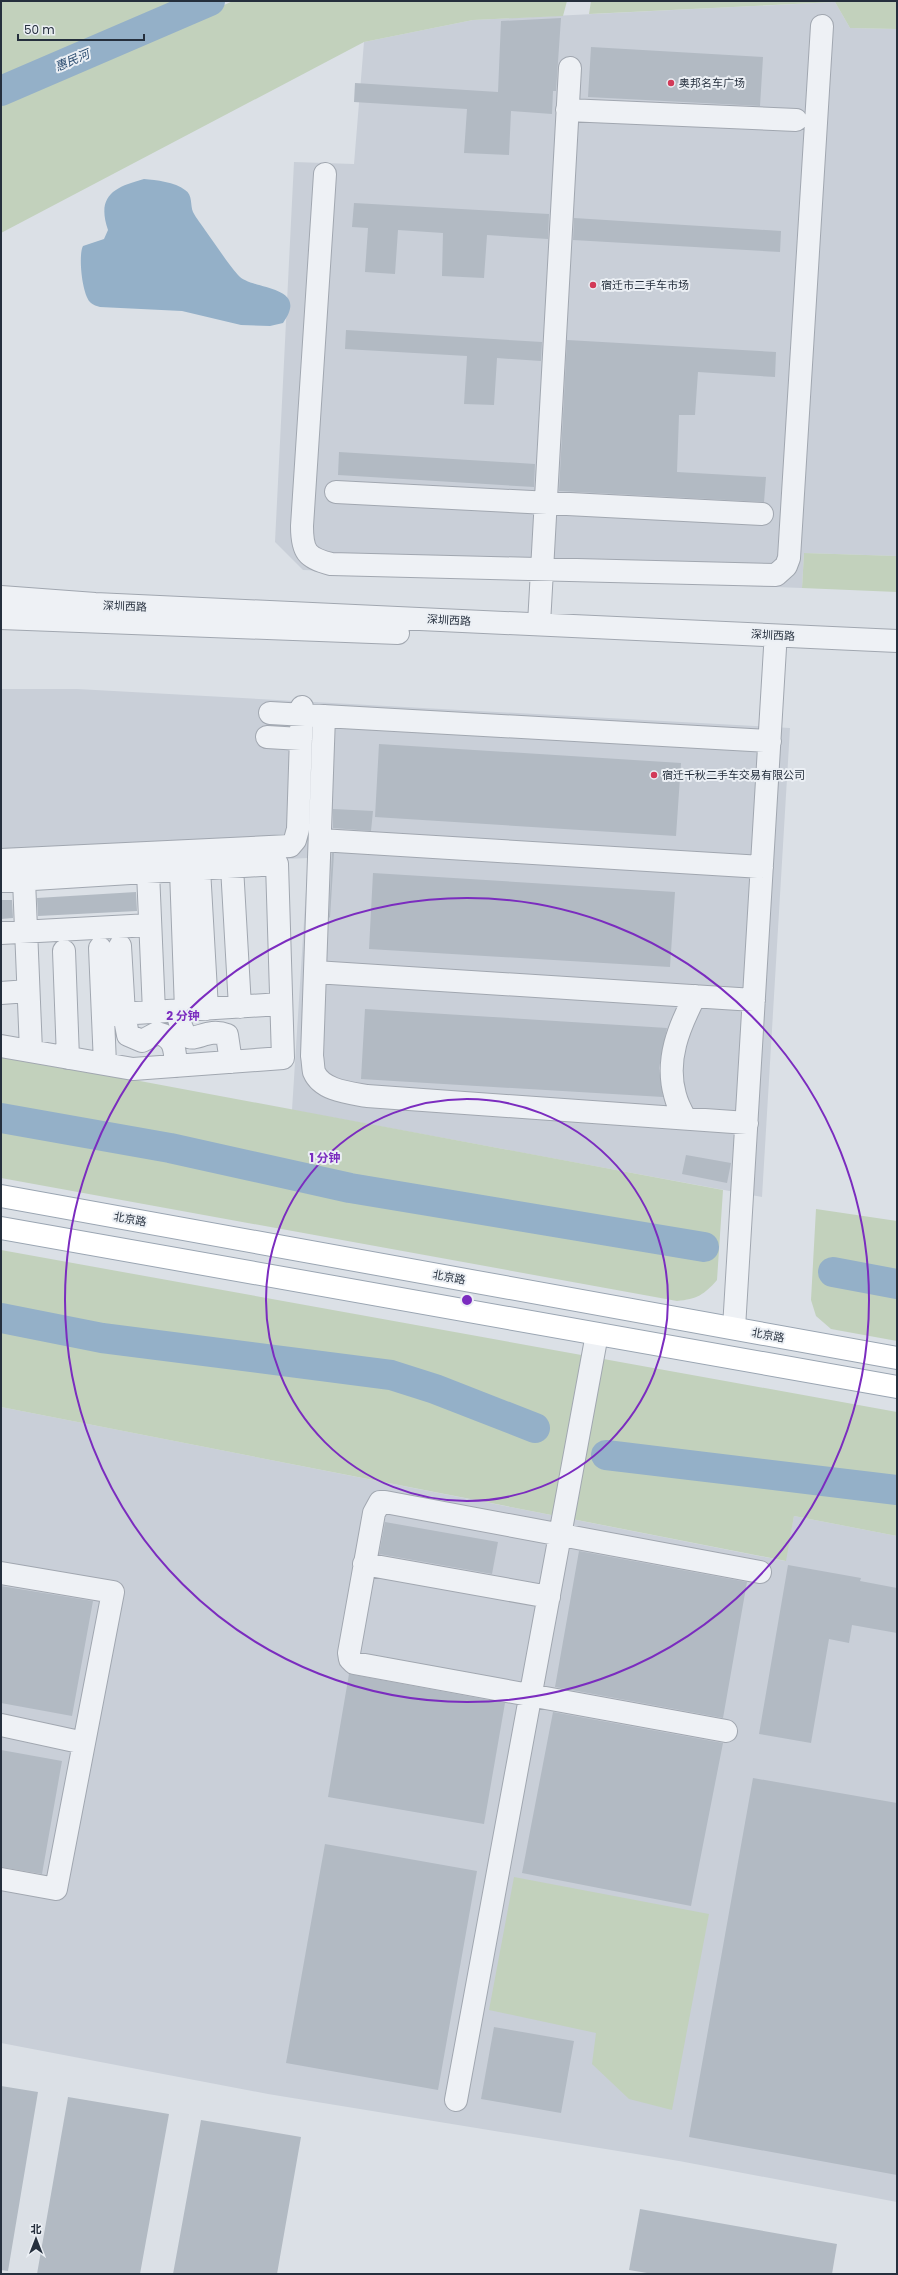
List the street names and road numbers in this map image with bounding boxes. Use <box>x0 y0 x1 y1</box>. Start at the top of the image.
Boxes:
street label: 深圳西路 <box>103 597 147 615</box>
street label: 深圳西路 <box>427 611 471 629</box>
street label: 深圳西路 <box>751 626 795 644</box>
street label: 北京路 <box>112 1208 148 1230</box>
street label: 北京路 <box>431 1266 467 1288</box>
street label: 北京路 <box>750 1324 786 1346</box>

